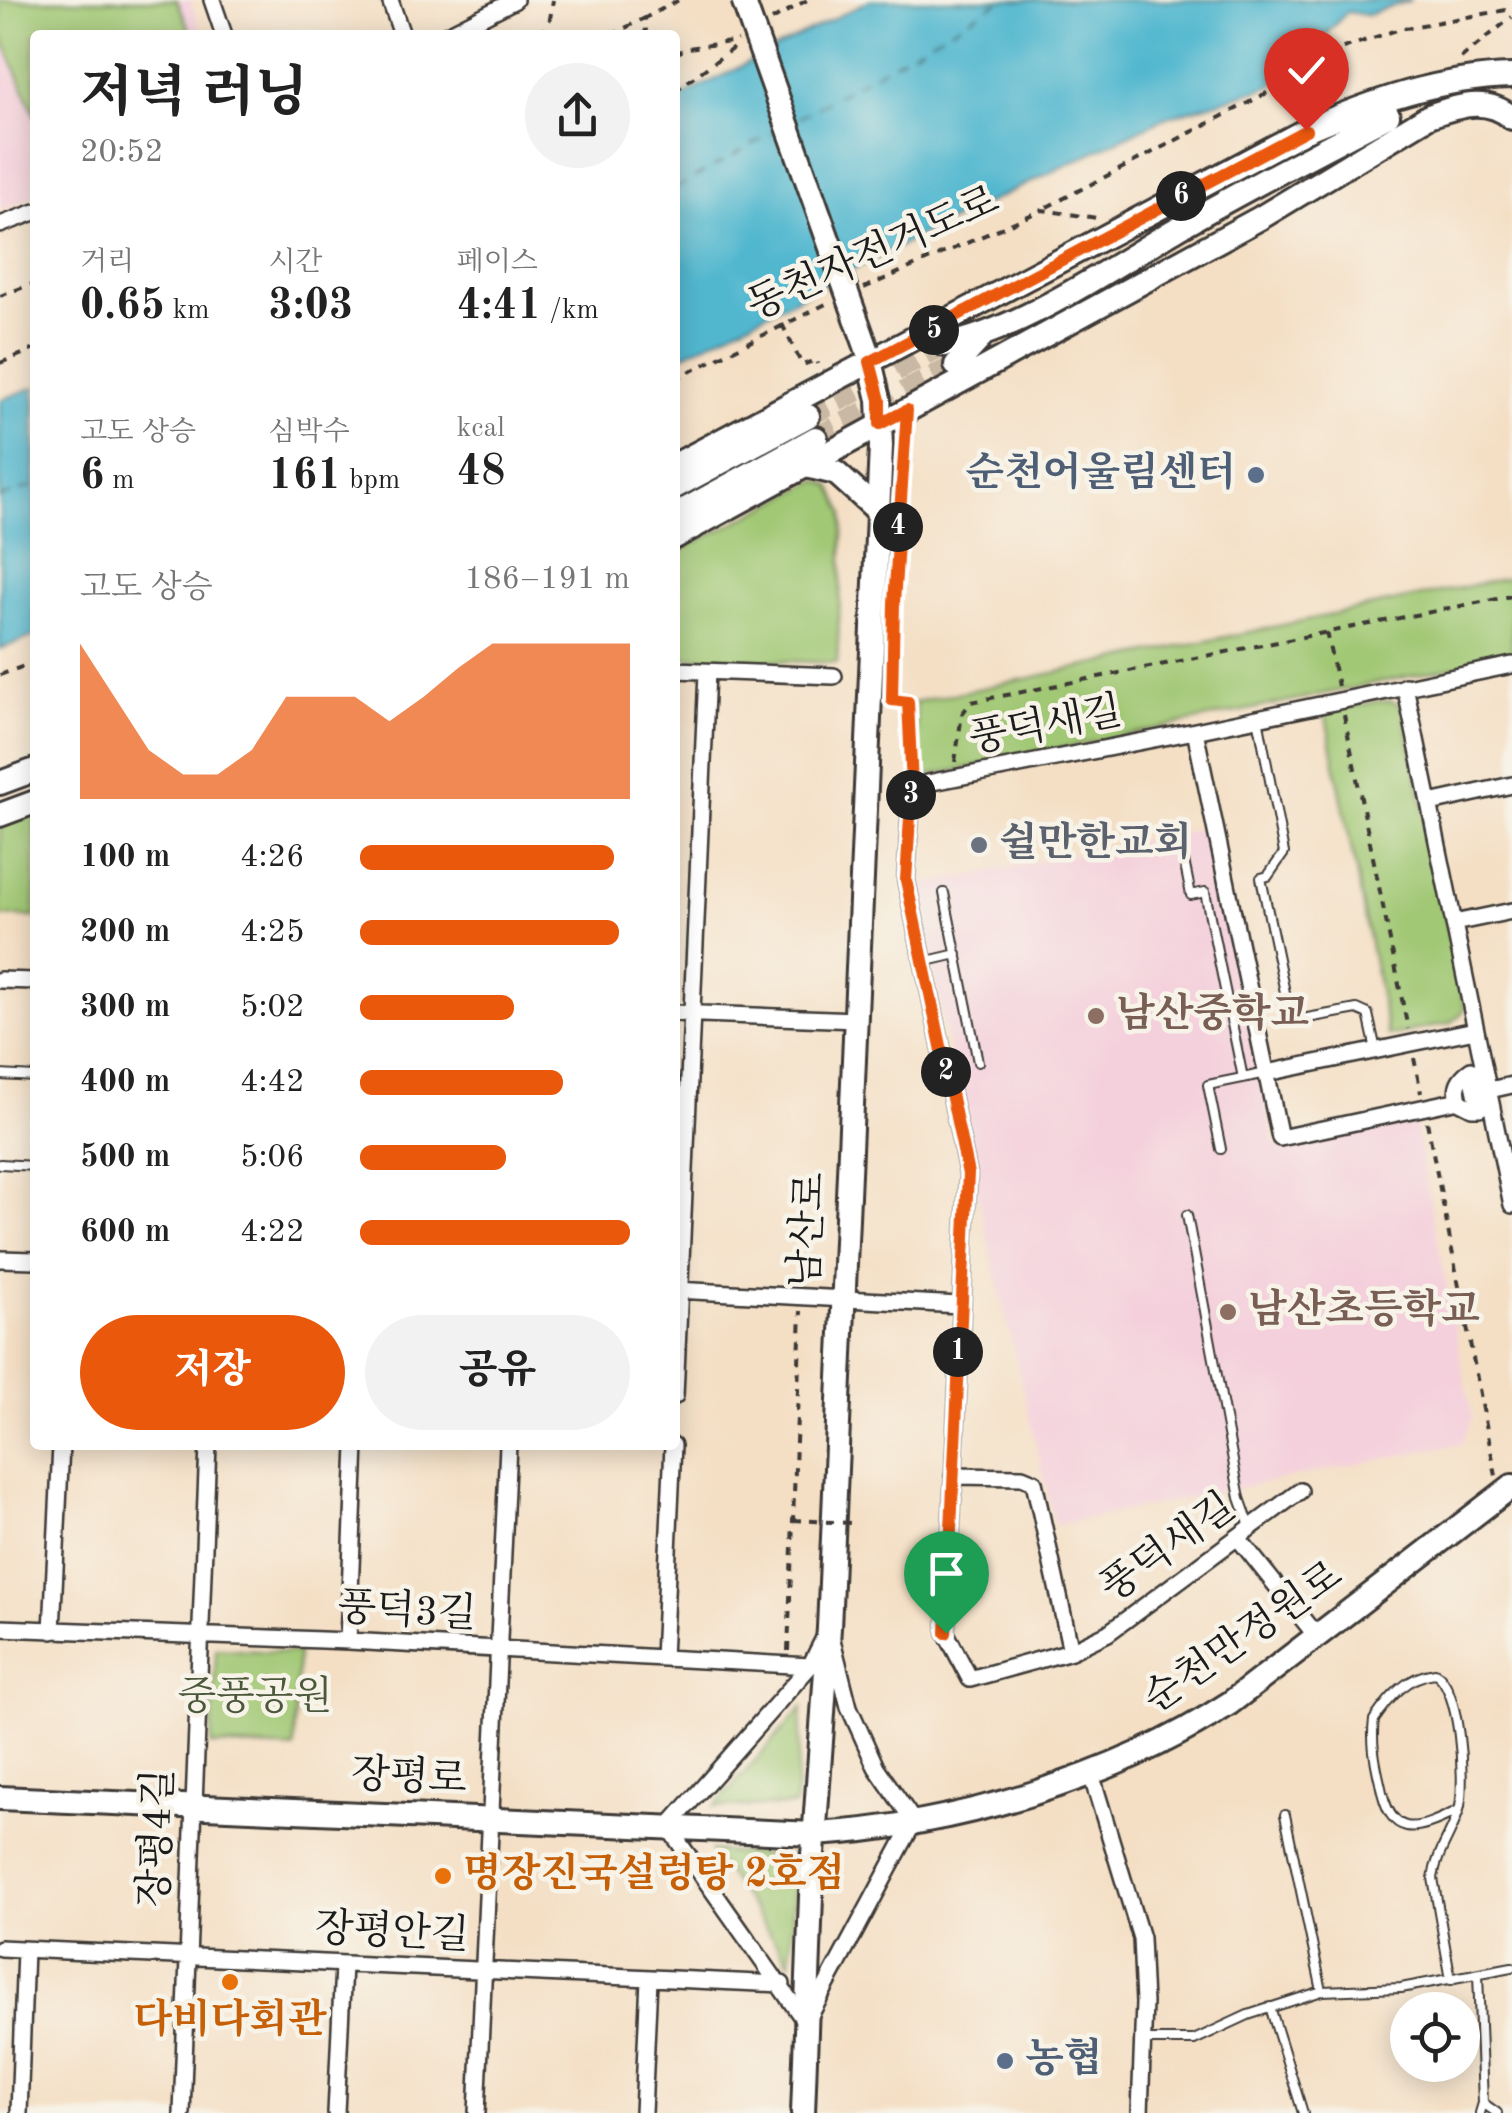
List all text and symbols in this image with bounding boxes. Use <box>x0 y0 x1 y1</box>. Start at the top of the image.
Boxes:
pin <box>1264 28 1349 131</box>
icon: check <box>1279 43 1334 98</box>
button: share <box>525 63 630 168</box>
text: 저녁 러닝 <box>80 68 308 123</box>
text: 20:52 <box>80 137 163 169</box>
pin: 6 <box>1156 171 1206 221</box>
street label: 동천자전거도로 <box>740 177 1006 328</box>
text: 6 <box>1173 182 1189 210</box>
text: 거리 <box>80 249 134 277</box>
text: 시간 <box>268 249 322 277</box>
text: 페이스 <box>457 249 538 277</box>
text: 0.65 <box>80 286 165 328</box>
text: 3:03 <box>268 286 353 328</box>
text: 4:41 <box>457 286 542 328</box>
text: km <box>165 297 209 325</box>
text: /km <box>542 297 599 325</box>
pin: 5 <box>909 305 959 355</box>
text: 5 <box>926 316 942 344</box>
text: kcal <box>457 415 505 443</box>
text: 고도 상승 <box>80 419 196 447</box>
text: 심박수 <box>268 419 349 447</box>
place label: 순천어울림센터 <box>966 450 1236 495</box>
text: 48 <box>457 452 505 494</box>
text: 6 <box>80 456 104 498</box>
text: 161 <box>268 456 341 498</box>
marker: 순천어울림센터 <box>1245 464 1267 486</box>
text: m <box>104 467 134 495</box>
text: bpm <box>341 467 400 495</box>
pin: 4 <box>873 502 923 552</box>
text: 4 <box>890 513 906 541</box>
text: 186–191 m <box>464 564 630 596</box>
text: 고도 상승 <box>80 573 213 605</box>
street label: 풍덕새길 <box>965 688 1126 761</box>
pin: 3 <box>886 770 936 820</box>
text: 3 <box>903 781 919 809</box>
place label: 쉴만한교회 <box>999 820 1192 865</box>
marker: 쉴만한교회 <box>968 834 990 856</box>
text: 100 m <box>80 842 170 874</box>
text: 4:26 <box>240 842 305 874</box>
text: 200 m <box>80 917 170 949</box>
text: 4:25 <box>240 917 305 949</box>
place label: 남산중학교 <box>1116 991 1310 1036</box>
text: 300 m <box>80 992 170 1024</box>
text: 5:02 <box>240 992 305 1024</box>
marker: 남산중학교 <box>1085 1005 1107 1027</box>
pin: 2 <box>921 1047 971 1097</box>
text: 2 <box>938 1058 954 1086</box>
text: 400 m <box>80 1067 170 1099</box>
text: 4:42 <box>240 1067 305 1099</box>
text: 500 m <box>80 1142 170 1174</box>
text: 5:06 <box>240 1142 305 1174</box>
street label: 남산로 <box>783 1171 833 1289</box>
text: 600 m <box>80 1217 170 1249</box>
text: 4:22 <box>240 1217 305 1249</box>
place label: 남산초등학교 <box>1248 1287 1480 1332</box>
marker: 남산초등학교 <box>1217 1301 1239 1323</box>
button: 저장 <box>80 1315 345 1430</box>
button: 공유 <box>365 1315 630 1430</box>
pin: 1 <box>933 1327 983 1377</box>
text: 1 <box>950 1338 966 1366</box>
street label: 풍덕새길 <box>1092 1483 1243 1611</box>
pin <box>904 1531 989 1634</box>
icon: arrive <box>919 1546 974 1601</box>
street label: 순천만정원로 <box>1135 1552 1350 1722</box>
street label: 풍덕3길 <box>336 1584 478 1637</box>
park label: 중풍공원 <box>178 1674 332 1719</box>
street label: 장평로 <box>350 1751 468 1802</box>
street label: 장평4길 <box>132 1768 181 1908</box>
place label: 명장진국설렁탕 2호점 <box>463 1851 845 1896</box>
marker: 명장진국설렁탕 2호점 <box>432 1865 454 1887</box>
street label: 장평안길 <box>314 1905 470 1958</box>
marker: 다비다회관 <box>219 1971 241 1993</box>
map controls <box>1390 1992 1480 2082</box>
button: locate <box>1390 1992 1480 2082</box>
place label: 다비다회관 <box>133 1997 327 2042</box>
place label: 농협 <box>1025 2036 1102 2081</box>
marker: 농협 <box>994 2050 1016 2072</box>

